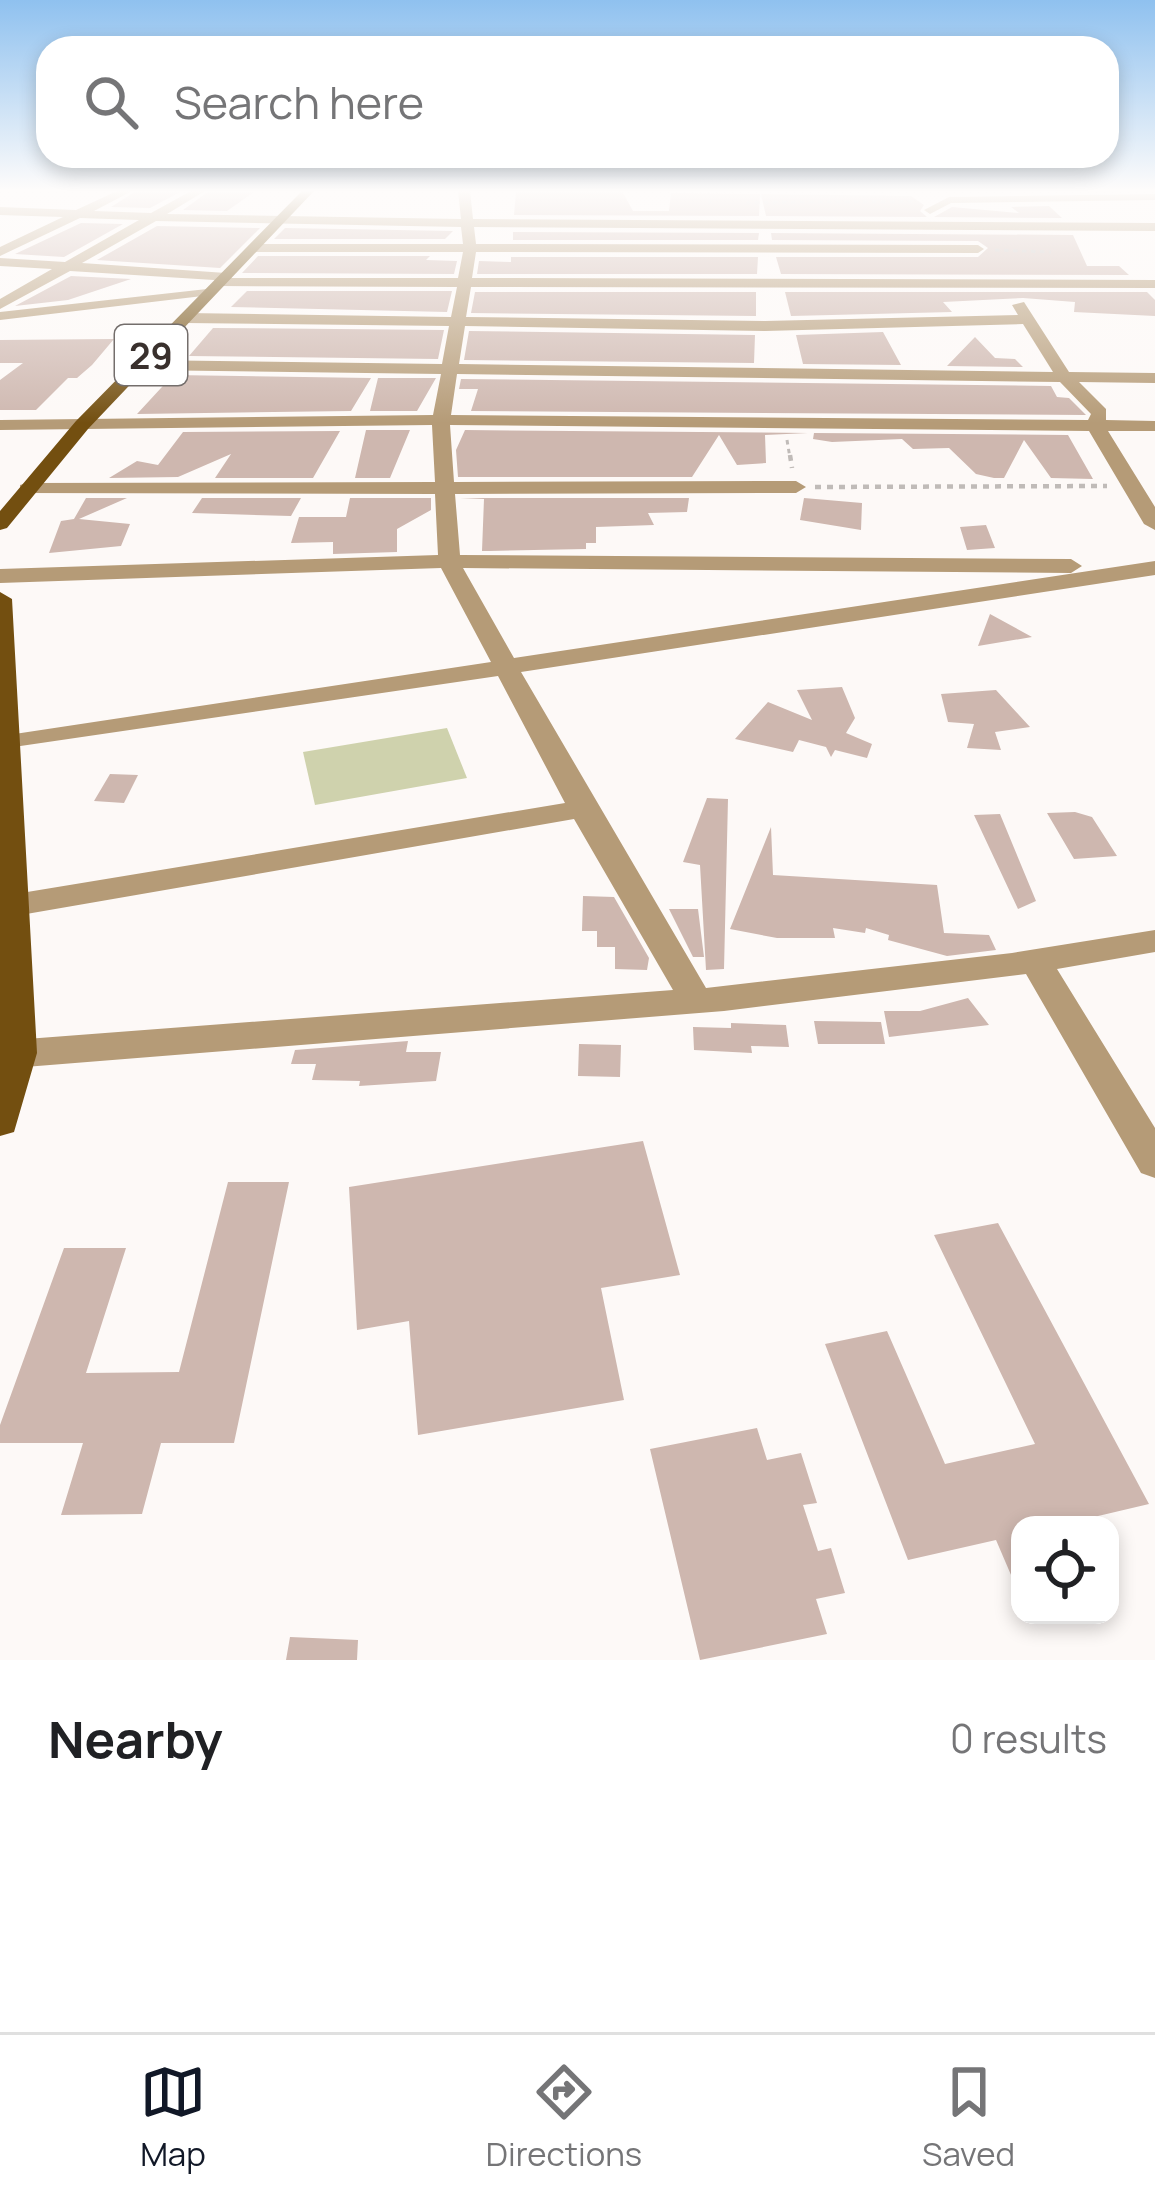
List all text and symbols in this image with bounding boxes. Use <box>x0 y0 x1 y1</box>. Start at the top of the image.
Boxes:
search box <box>36 36 1119 168</box>
icon: search <box>78 69 144 135</box>
text: Search here <box>174 71 424 133</box>
road number: 29 <box>115 325 187 385</box>
map controls <box>1011 1516 1119 1624</box>
button: locate <box>1011 1516 1119 1624</box>
text: Nearby <box>48 1704 223 1773</box>
text: 0 results <box>950 1711 1107 1765</box>
tab: Map <box>140 2059 206 2176</box>
tab: Directions <box>486 2059 642 2176</box>
tab: Saved <box>922 2059 1015 2176</box>

